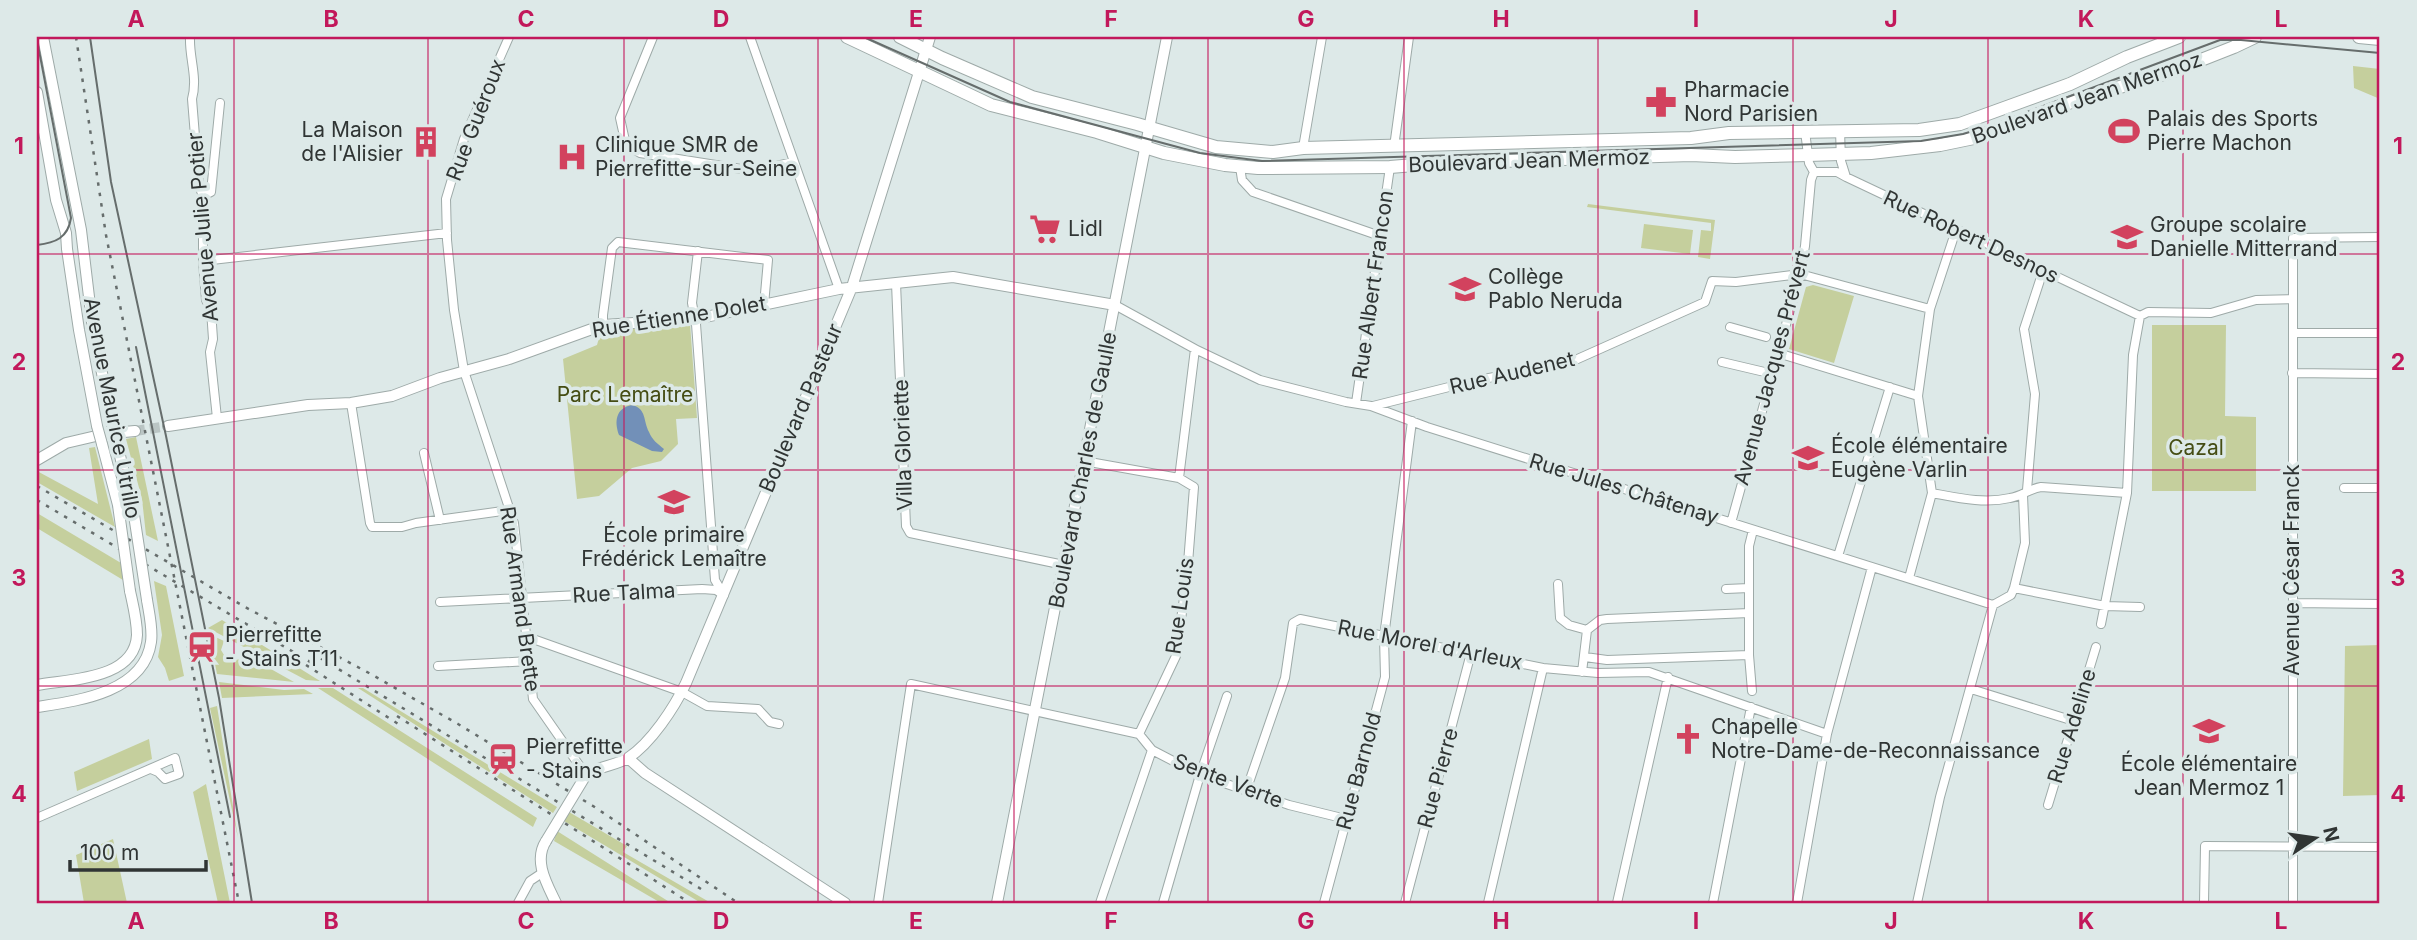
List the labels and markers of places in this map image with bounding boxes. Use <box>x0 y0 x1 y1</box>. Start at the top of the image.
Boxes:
place label: Pharmacie Nord Parisien <box>1684 77 1818 126</box>
pharmacy icon: Pharmacie Nord Parisien <box>1644 85 1678 119</box>
place label: Palais des Sports Pierre Machon <box>2147 106 2318 155</box>
sports icon: Palais des Sports Pierre Machon <box>2107 114 2141 148</box>
place label: La Maison de l'Alisier <box>301 117 403 166</box>
building icon: La Maison de l'Alisier <box>409 125 443 159</box>
place label: Clinique SMR de Pierrefitte-sur-Seine <box>595 132 797 181</box>
hospital icon: Clinique SMR de Pierrefitte-sur-Seine <box>555 140 589 174</box>
supermarket icon: Lidl <box>1028 212 1062 246</box>
place label: Groupe scolaire Danielle Mitterrand <box>2150 212 2338 261</box>
place label: Lidl <box>1068 216 1103 241</box>
school or university icon: Groupe scolaire Danielle Mitterrand <box>2110 220 2144 254</box>
place label: Collège Pablo Neruda <box>1488 264 1623 313</box>
school or university icon: Collège Pablo Neruda <box>1448 272 1482 306</box>
place label: École élémentaire Eugène Varlin <box>1831 432 2008 482</box>
school or university icon: École élémentaire Eugène Varlin <box>1791 441 1825 475</box>
school or university icon: École primaire Frédérick Lemaître <box>657 485 691 519</box>
place label: École primaire Frédérick Lemaître <box>581 521 767 571</box>
place label: Pierrefitte - Stains T11 <box>225 622 338 671</box>
station icon: Pierrefitte - Stains T11 <box>185 630 219 664</box>
place label: Chapelle Notre-Dame-de-Reconnaissance <box>1711 714 2040 763</box>
school or university icon: École élémentaire Jean Mermoz 1 <box>2192 714 2226 748</box>
church icon: Chapelle Notre-Dame-de-Reconnaissance <box>1671 722 1705 756</box>
place label: Pierrefitte - Stains <box>526 734 623 783</box>
station icon: Pierrefitte - Stains <box>486 742 520 776</box>
place label: École élémentaire Jean Mermoz 1 <box>2121 750 2297 800</box>

